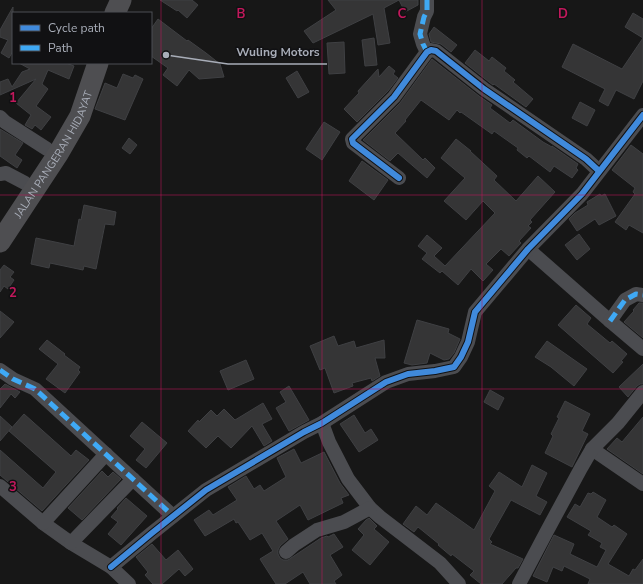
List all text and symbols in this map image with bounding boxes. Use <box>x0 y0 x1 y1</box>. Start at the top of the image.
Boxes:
text: B <box>237 5 246 23</box>
text: C <box>398 5 407 23</box>
text: D <box>558 5 568 23</box>
legend <box>12 12 152 64</box>
text: Cycle path <box>48 20 105 36</box>
text: Path <box>48 40 73 56</box>
callout: Wuling Motors <box>228 40 327 64</box>
text: Wuling Motors <box>236 44 320 60</box>
street label: JALAN PANGERAN HIDAYAT <box>10 88 96 222</box>
text: 1 <box>9 89 17 107</box>
text: 2 <box>9 284 17 302</box>
text: 3 <box>9 478 17 496</box>

